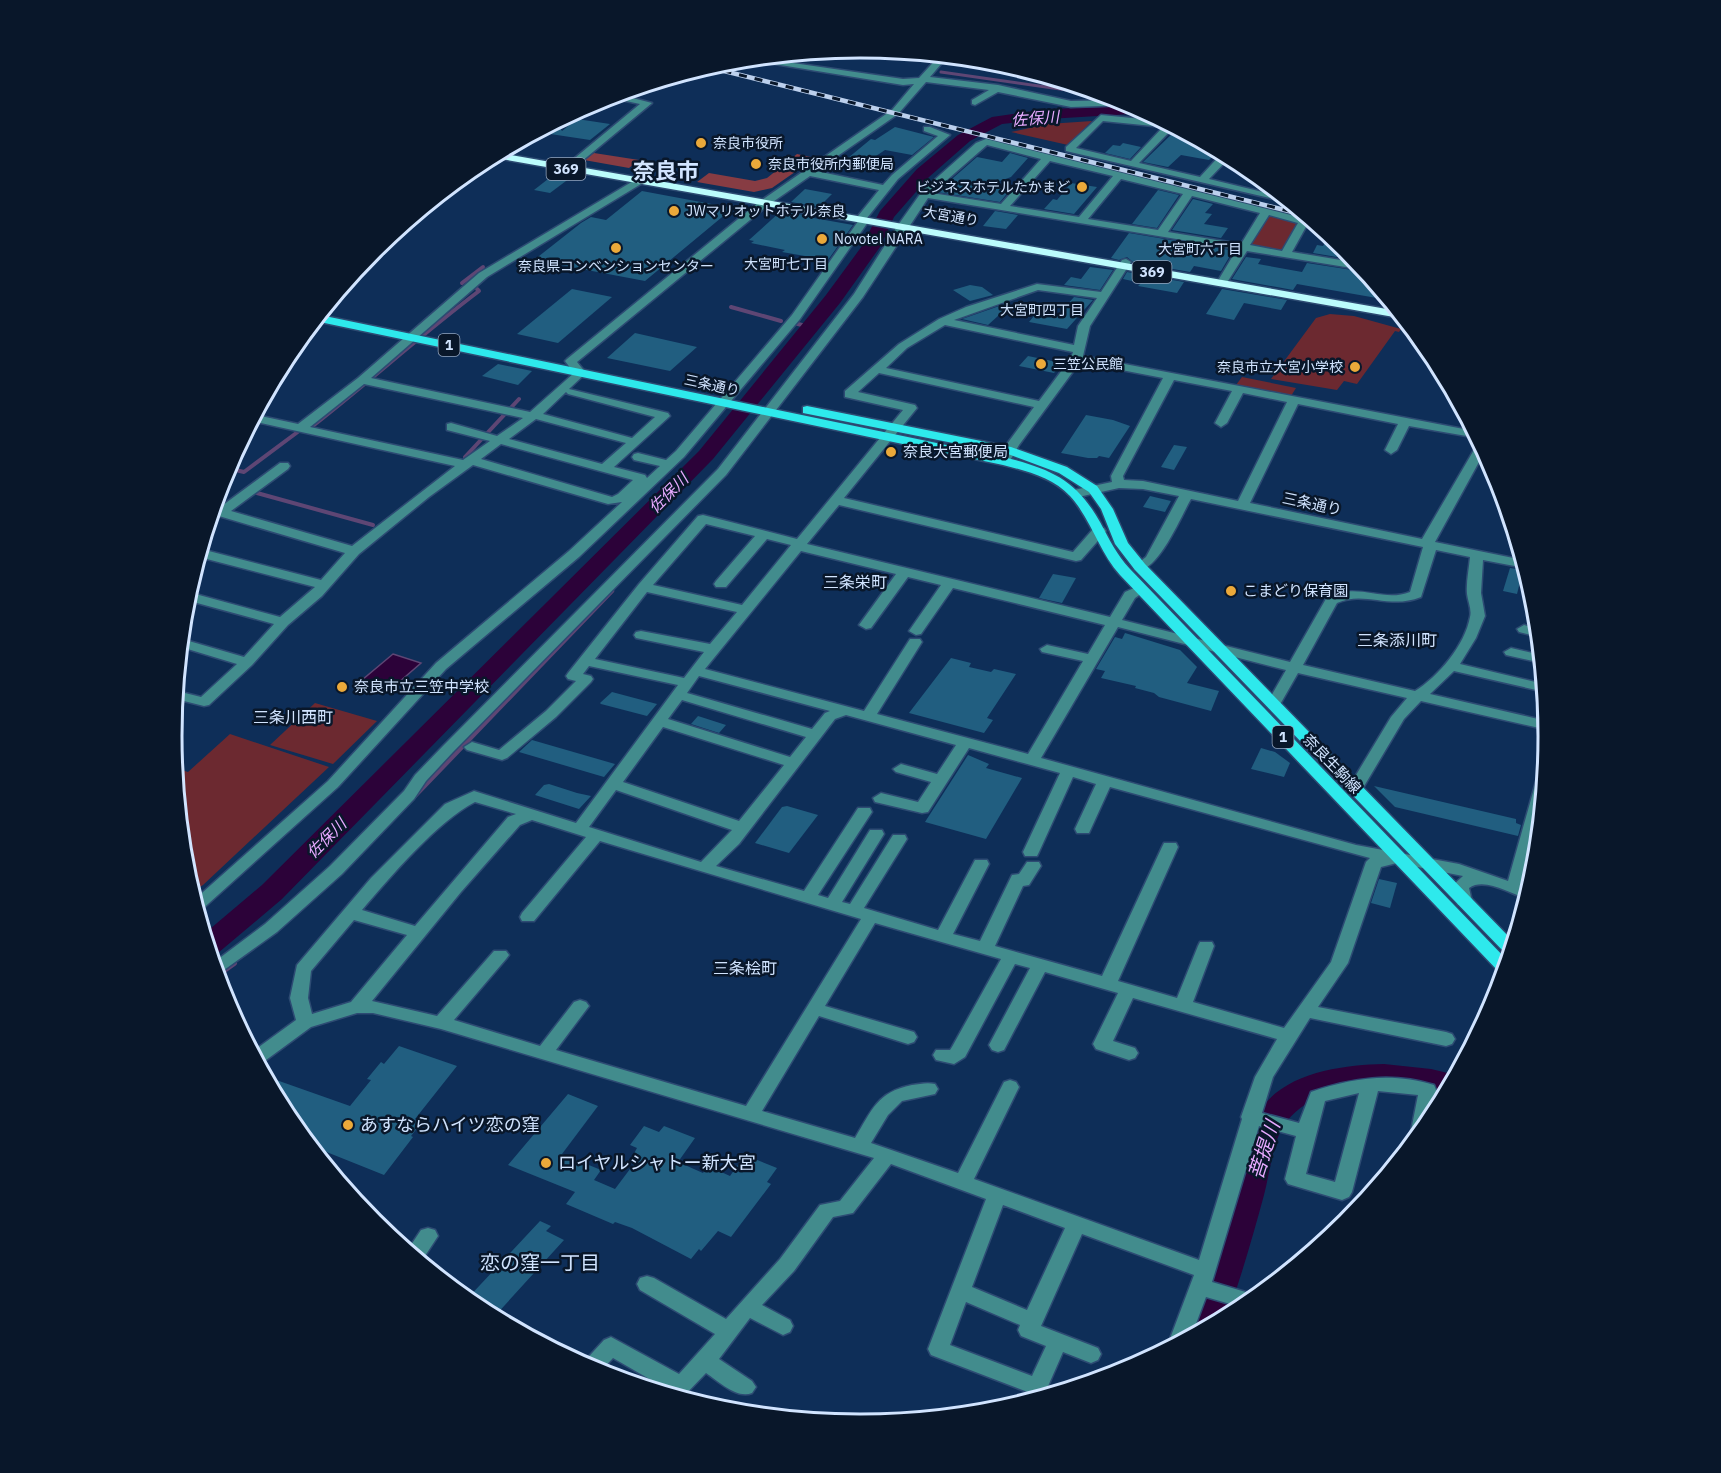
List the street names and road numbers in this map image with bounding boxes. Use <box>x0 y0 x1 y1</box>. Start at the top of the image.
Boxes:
road number: 369 <box>546 158 586 180</box>
street label: 大宮通り <box>922 202 980 230</box>
road number: 369 <box>1132 261 1172 283</box>
road number: 1 <box>438 334 460 356</box>
street label: 三条通り <box>683 370 741 400</box>
street label: 三条通り <box>1281 488 1343 519</box>
road number: 1 <box>1272 726 1294 748</box>
street label: 奈良生駒線 <box>1299 730 1365 797</box>

